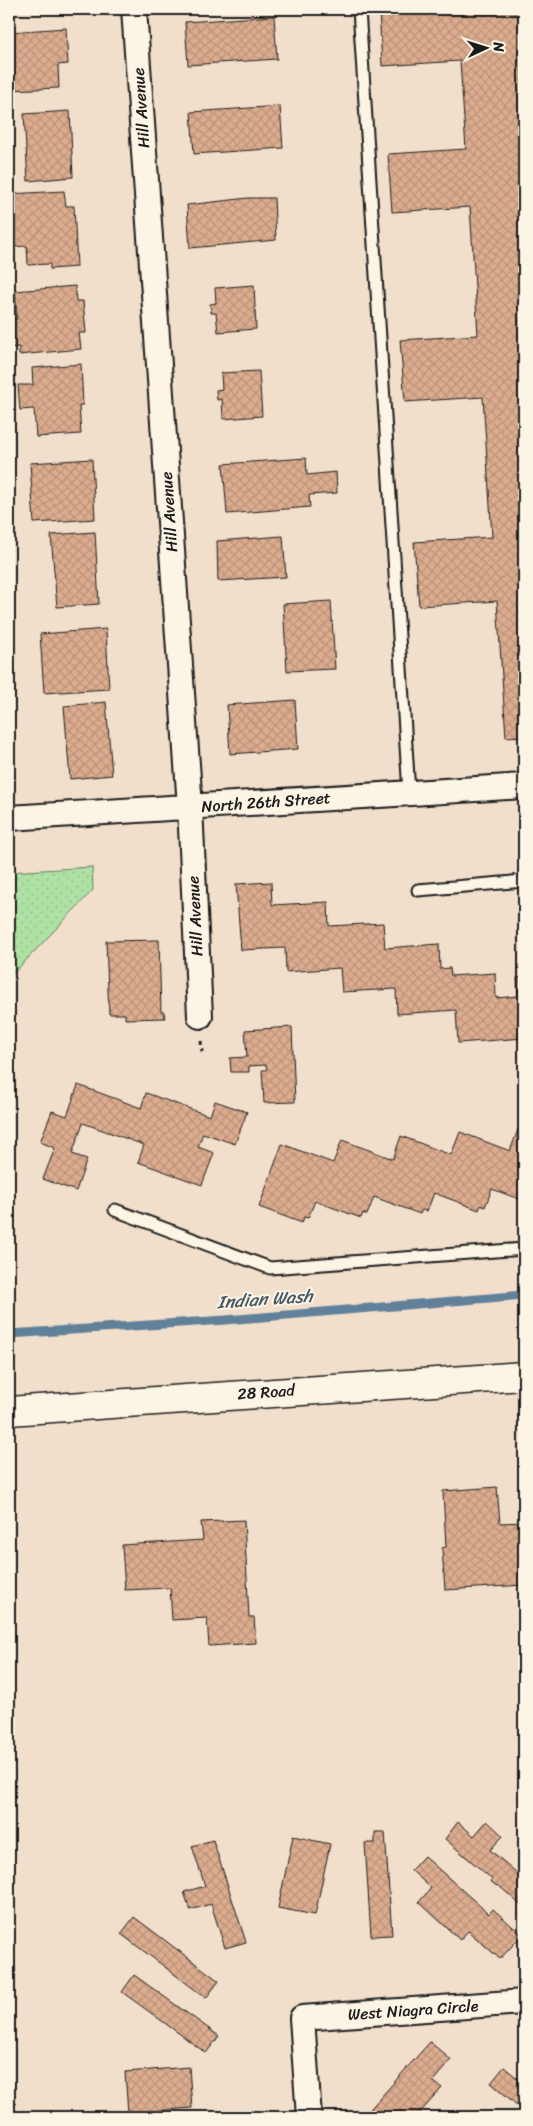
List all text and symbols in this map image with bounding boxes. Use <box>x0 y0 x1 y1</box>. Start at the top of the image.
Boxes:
north arrow <box>460 22 510 72</box>
text: N <box>486 40 511 53</box>
street label: Hill Avenue <box>124 67 158 149</box>
street label: Hill Avenue <box>152 471 186 553</box>
street label: North 26th Street <box>200 783 332 821</box>
street label: Hill Avenue <box>178 875 212 957</box>
water label: Indian Wash <box>215 1280 315 1318</box>
street label: 28 Road <box>236 1375 297 1408</box>
street label: West Niagra Circle <box>347 1991 480 2029</box>

